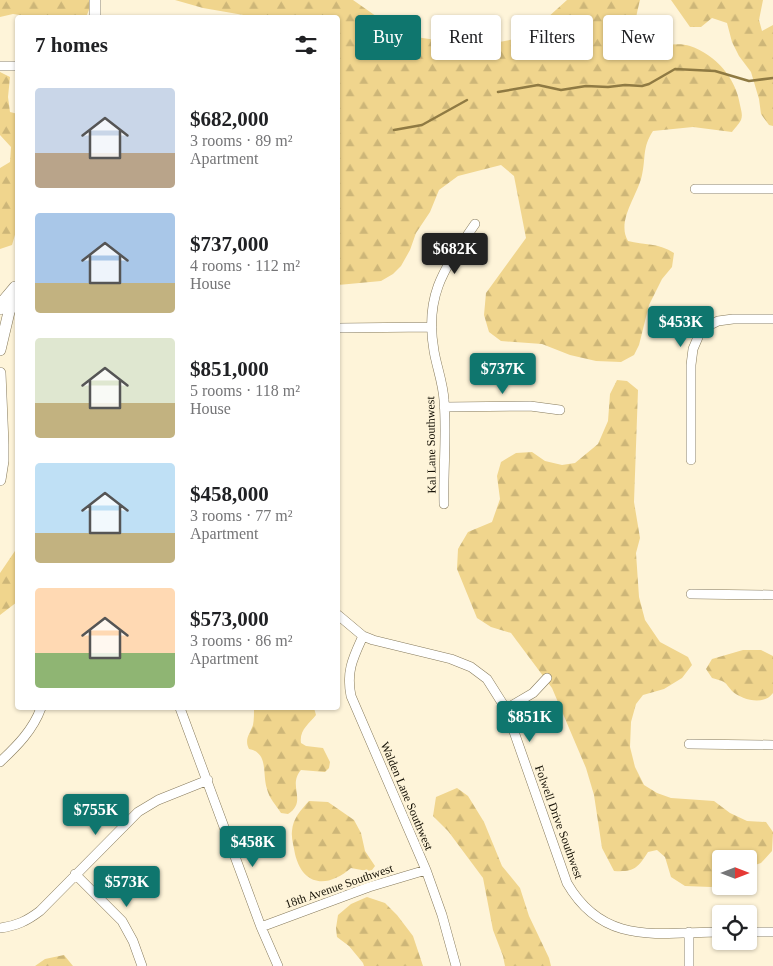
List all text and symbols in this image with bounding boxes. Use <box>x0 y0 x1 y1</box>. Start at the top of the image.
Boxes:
chip: Buy <box>355 15 421 60</box>
chip: Rent <box>431 15 501 60</box>
chip: Filters <box>511 15 593 60</box>
chip: New <box>603 15 673 60</box>
icon: filters <box>292 31 320 59</box>
text: 7 homes <box>35 33 108 57</box>
text: $682,000 <box>190 107 269 131</box>
icon: home <box>75 108 135 168</box>
text: 3 rooms · 89 m² <box>190 132 293 149</box>
text: Apartment <box>190 150 258 167</box>
text: $737,000 <box>190 232 269 256</box>
pin: $682K <box>420 232 490 275</box>
icon: home <box>75 233 135 293</box>
text: $682K <box>433 240 477 257</box>
text: 4 rooms · 112 m² <box>190 257 300 274</box>
text: House <box>190 275 231 292</box>
pin: $453K <box>646 306 716 348</box>
text: $453K <box>659 313 703 330</box>
pin: $737K <box>468 352 538 395</box>
text: $851,000 <box>190 357 269 381</box>
icon: home <box>75 358 135 418</box>
text: $737K <box>481 360 525 377</box>
text: 5 rooms · 118 m² <box>190 382 300 399</box>
street label: Kal Lane Southwest <box>423 396 439 494</box>
text: House <box>190 400 231 417</box>
text: $458,000 <box>190 482 269 506</box>
icon: home <box>75 483 135 543</box>
text: 3 rooms · 77 m² <box>190 507 293 524</box>
text: Apartment <box>190 525 258 542</box>
text: $573,000 <box>190 607 269 631</box>
icon: home <box>75 608 135 668</box>
text: 3 rooms · 86 m² <box>190 632 293 649</box>
text: Apartment <box>190 650 258 667</box>
pin: $851K <box>495 700 565 743</box>
text: $851K <box>508 708 552 725</box>
street label: Walden Lane Southwest <box>378 740 436 853</box>
street label: Folwell Drive Southwest <box>532 763 586 881</box>
pin: $755K <box>61 794 131 836</box>
text: $755K <box>74 801 118 818</box>
pin: $458K <box>218 826 288 868</box>
text: $458K <box>231 833 275 850</box>
north arrow <box>712 850 758 895</box>
map controls <box>712 850 757 950</box>
street label: 18th Avenue Southwest <box>283 861 395 911</box>
pin: $573K <box>92 866 162 908</box>
text: $573K <box>105 873 149 890</box>
button: locate <box>712 905 757 950</box>

